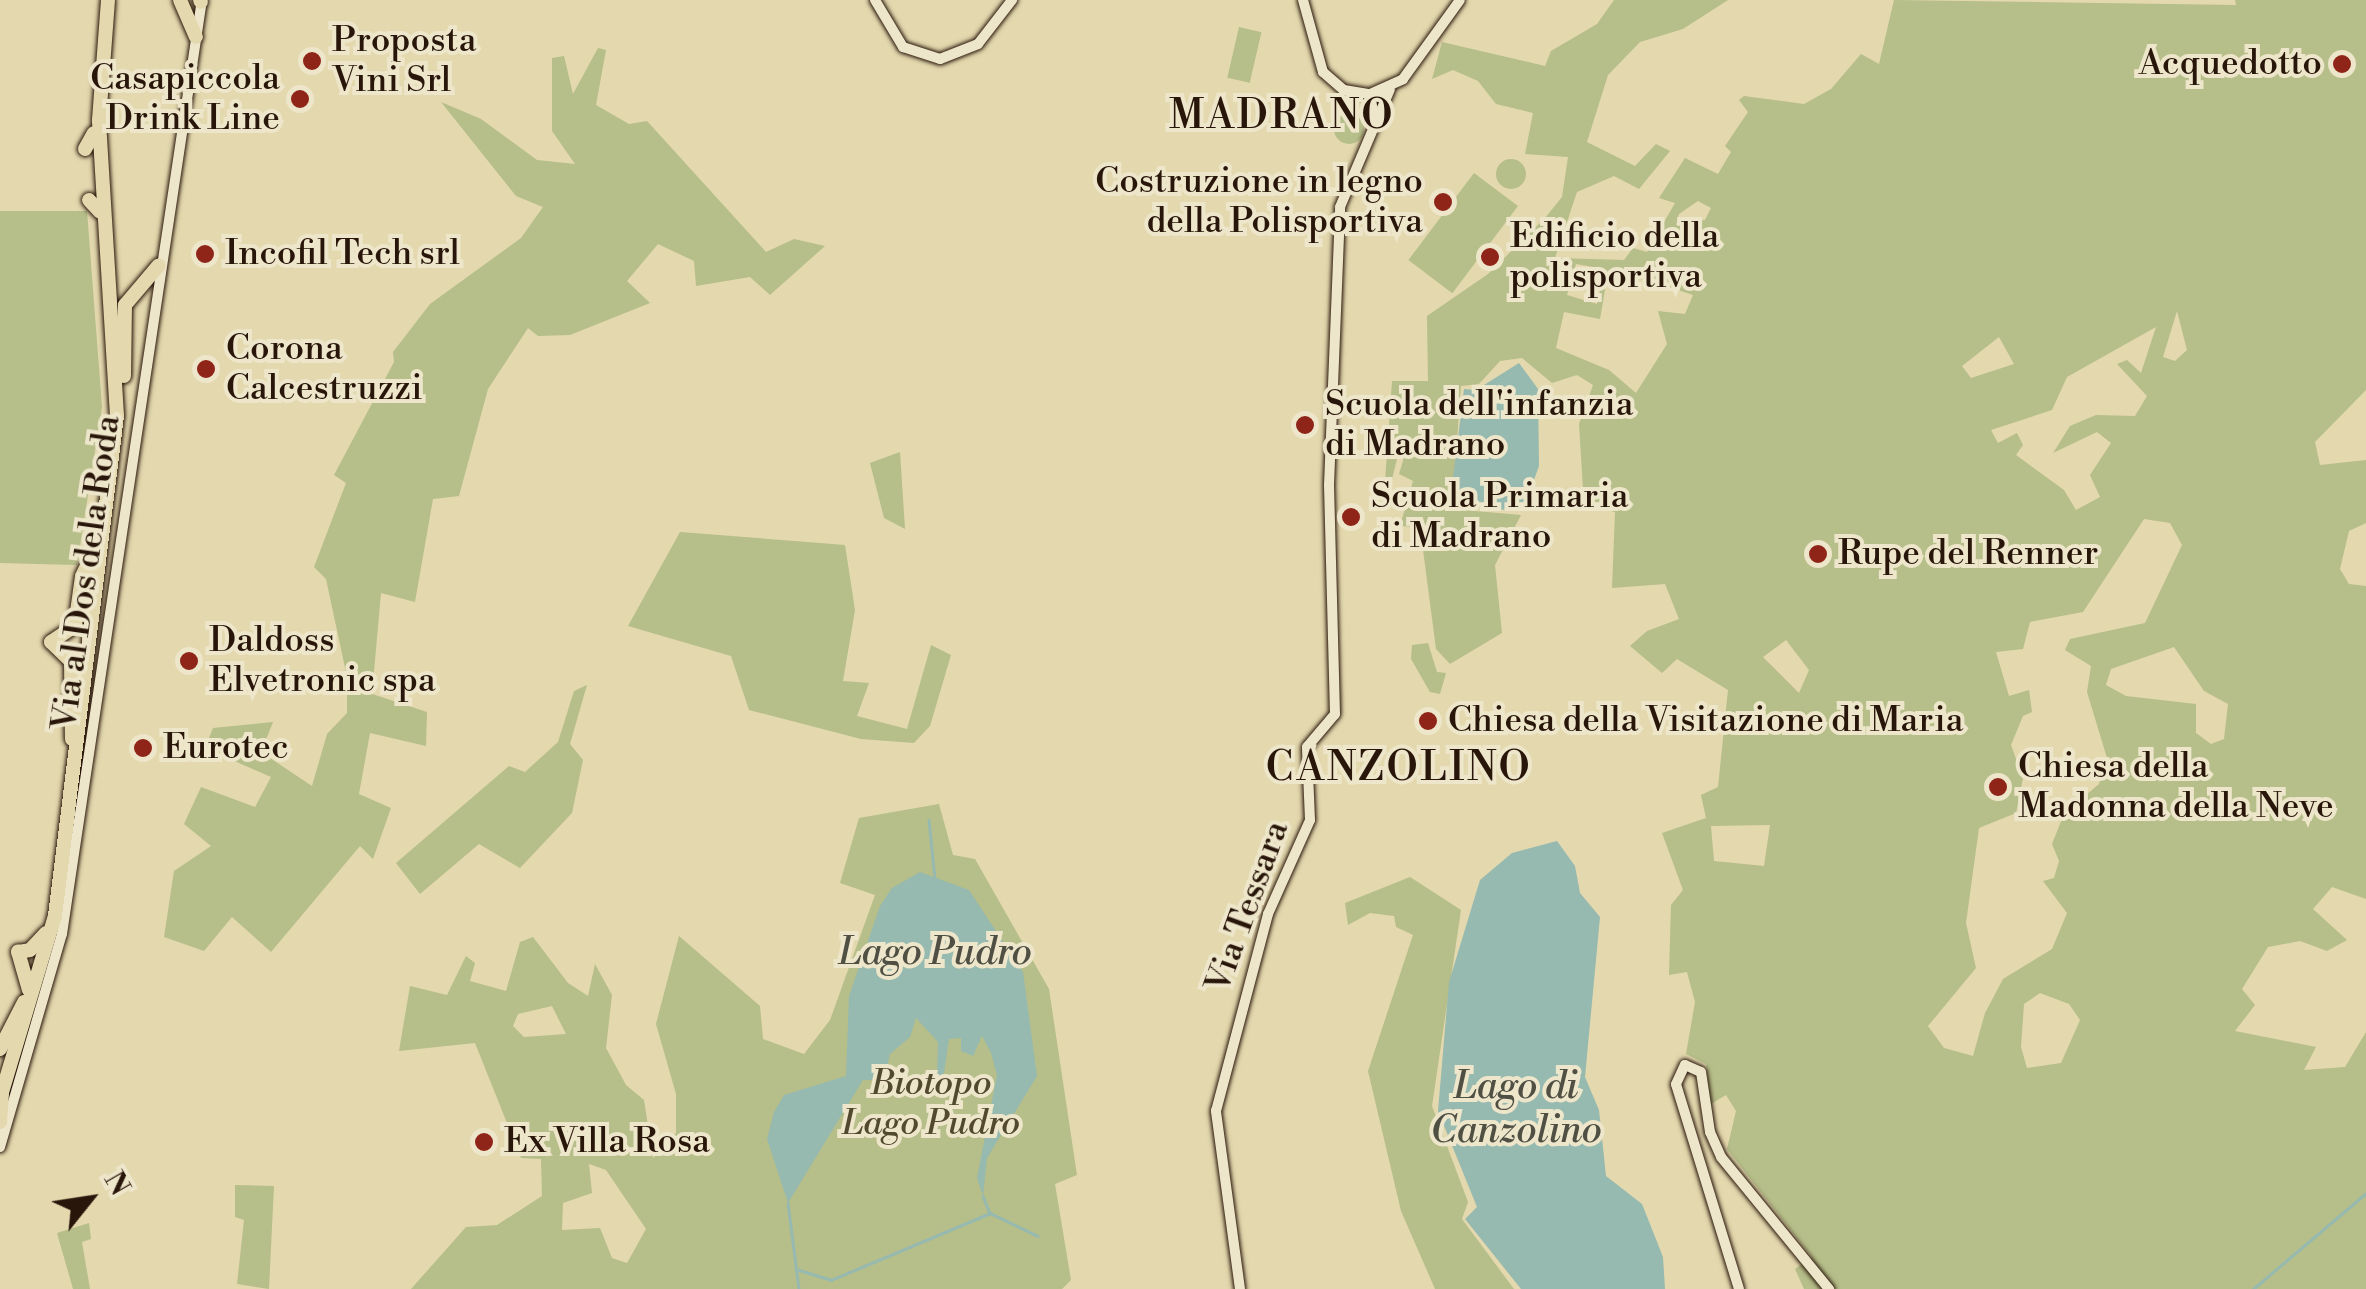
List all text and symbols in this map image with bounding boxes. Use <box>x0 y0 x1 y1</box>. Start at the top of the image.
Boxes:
place label: Proposta Vini Srl <box>332 20 476 102</box>
place label: Acquedotto <box>2139 43 2322 85</box>
marker: Proposta Vini Srl <box>301 50 323 72</box>
marker: Acquedotto <box>2331 53 2353 75</box>
place label: Casapiccola Drink Line <box>90 58 280 140</box>
marker: Casapiccola Drink Line <box>289 88 311 110</box>
district label: MADRANO <box>1169 92 1395 140</box>
place label: Costruzione in legno della Polisportiva <box>1095 161 1423 243</box>
marker: Costruzione in legno della Polisportiva <box>1432 191 1454 213</box>
place label: Edificio della polisportiva <box>1510 216 1719 298</box>
place label: Incofil Tech srl <box>225 233 460 275</box>
marker: Incofil Tech srl <box>194 243 216 265</box>
marker: Edificio della polisportiva <box>1479 246 1501 268</box>
place label: Corona Calcestruzzi <box>226 328 423 410</box>
marker: Corona Calcestruzzi <box>195 358 217 380</box>
place label: Scuola dell'infanzia di Madrano <box>1325 384 1633 466</box>
street label: Via al Dos dela Roda <box>44 413 130 733</box>
marker: Scuola dell'infanzia di Madrano <box>1294 414 1316 436</box>
place label: Scuola Primaria di Madrano <box>1371 476 1628 558</box>
marker: Scuola Primaria di Madrano <box>1340 506 1362 528</box>
place label: Rupe del Renner <box>1838 533 2098 575</box>
marker: Rupe del Renner <box>1807 543 1829 565</box>
place label: Daldoss Elvetronic spa <box>209 620 436 702</box>
marker: Daldoss Elvetronic spa <box>178 650 200 672</box>
place label: Chiesa della Visitazione di Maria <box>1448 700 1963 742</box>
marker: Chiesa della Visitazione di Maria <box>1417 710 1439 732</box>
place label: Eurotec <box>163 727 289 769</box>
marker: Eurotec <box>132 737 154 759</box>
district label: CANZOLINO <box>1266 744 1532 792</box>
place label: Chiesa della Madonna della Neve <box>2018 746 2334 828</box>
marker: Chiesa della Madonna della Neve <box>1987 776 2009 798</box>
street label: Via Tessara <box>1198 815 1298 999</box>
water label: Lago Pudro <box>838 930 1032 976</box>
park label: Biotopo Lago Pudro <box>842 1063 1020 1145</box>
water label: Lago di Canzolino <box>1430 1064 1602 1154</box>
place label: Ex Villa Rosa <box>504 1121 710 1163</box>
marker: Ex Villa Rosa <box>473 1131 495 1153</box>
north arrow <box>40 1149 140 1249</box>
text: N <box>96 1165 137 1202</box>

